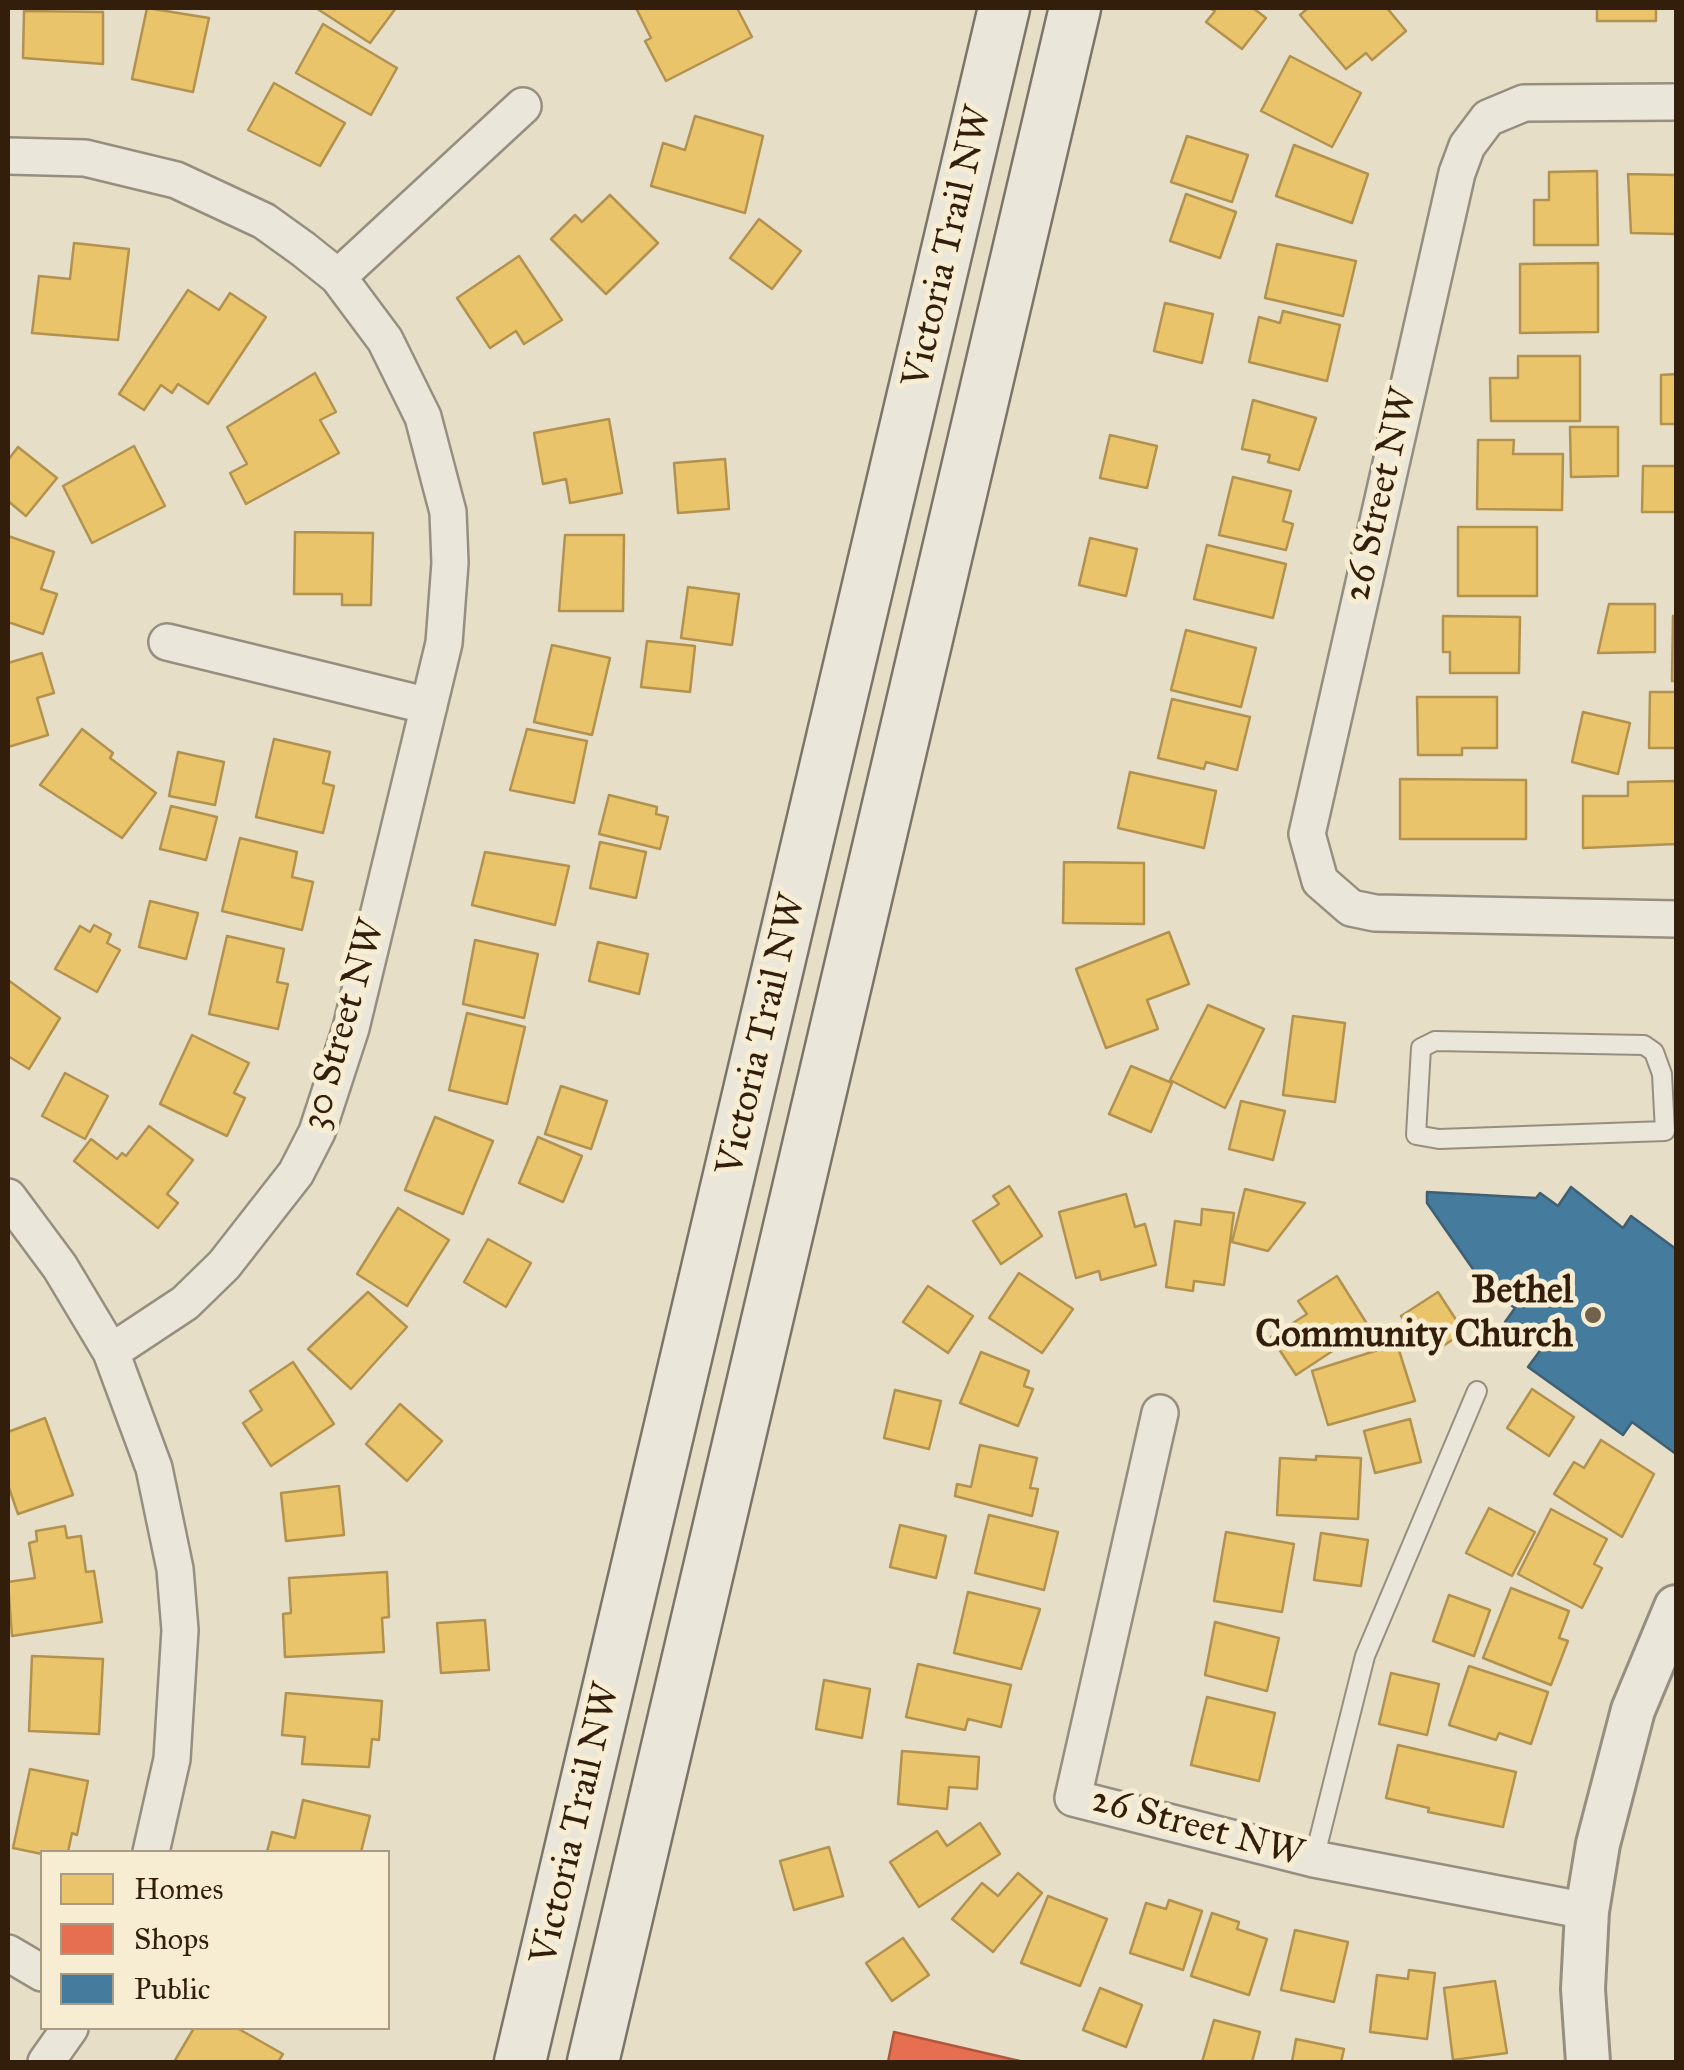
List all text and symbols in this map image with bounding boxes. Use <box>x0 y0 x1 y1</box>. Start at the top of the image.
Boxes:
street label: Victoria Trail NW <box>894 102 1004 392</box>
street label: 26 Street NW <box>1335 384 1429 606</box>
street label: Victoria Trail NW <box>708 890 818 1180</box>
street label: 30 Street NW <box>293 915 397 1135</box>
place label: Bethel Community Church <box>1255 1270 1573 1360</box>
marker: Bethel Community Church <box>1582 1304 1604 1326</box>
street label: Victoria Trail NW <box>522 1679 632 1969</box>
street label: 26 Street NW <box>1086 1778 1308 1878</box>
legend <box>40 1850 390 2030</box>
text: Homes <box>134 1871 223 1907</box>
text: Shops <box>134 1921 209 1957</box>
text: Public <box>134 1971 210 2007</box>

